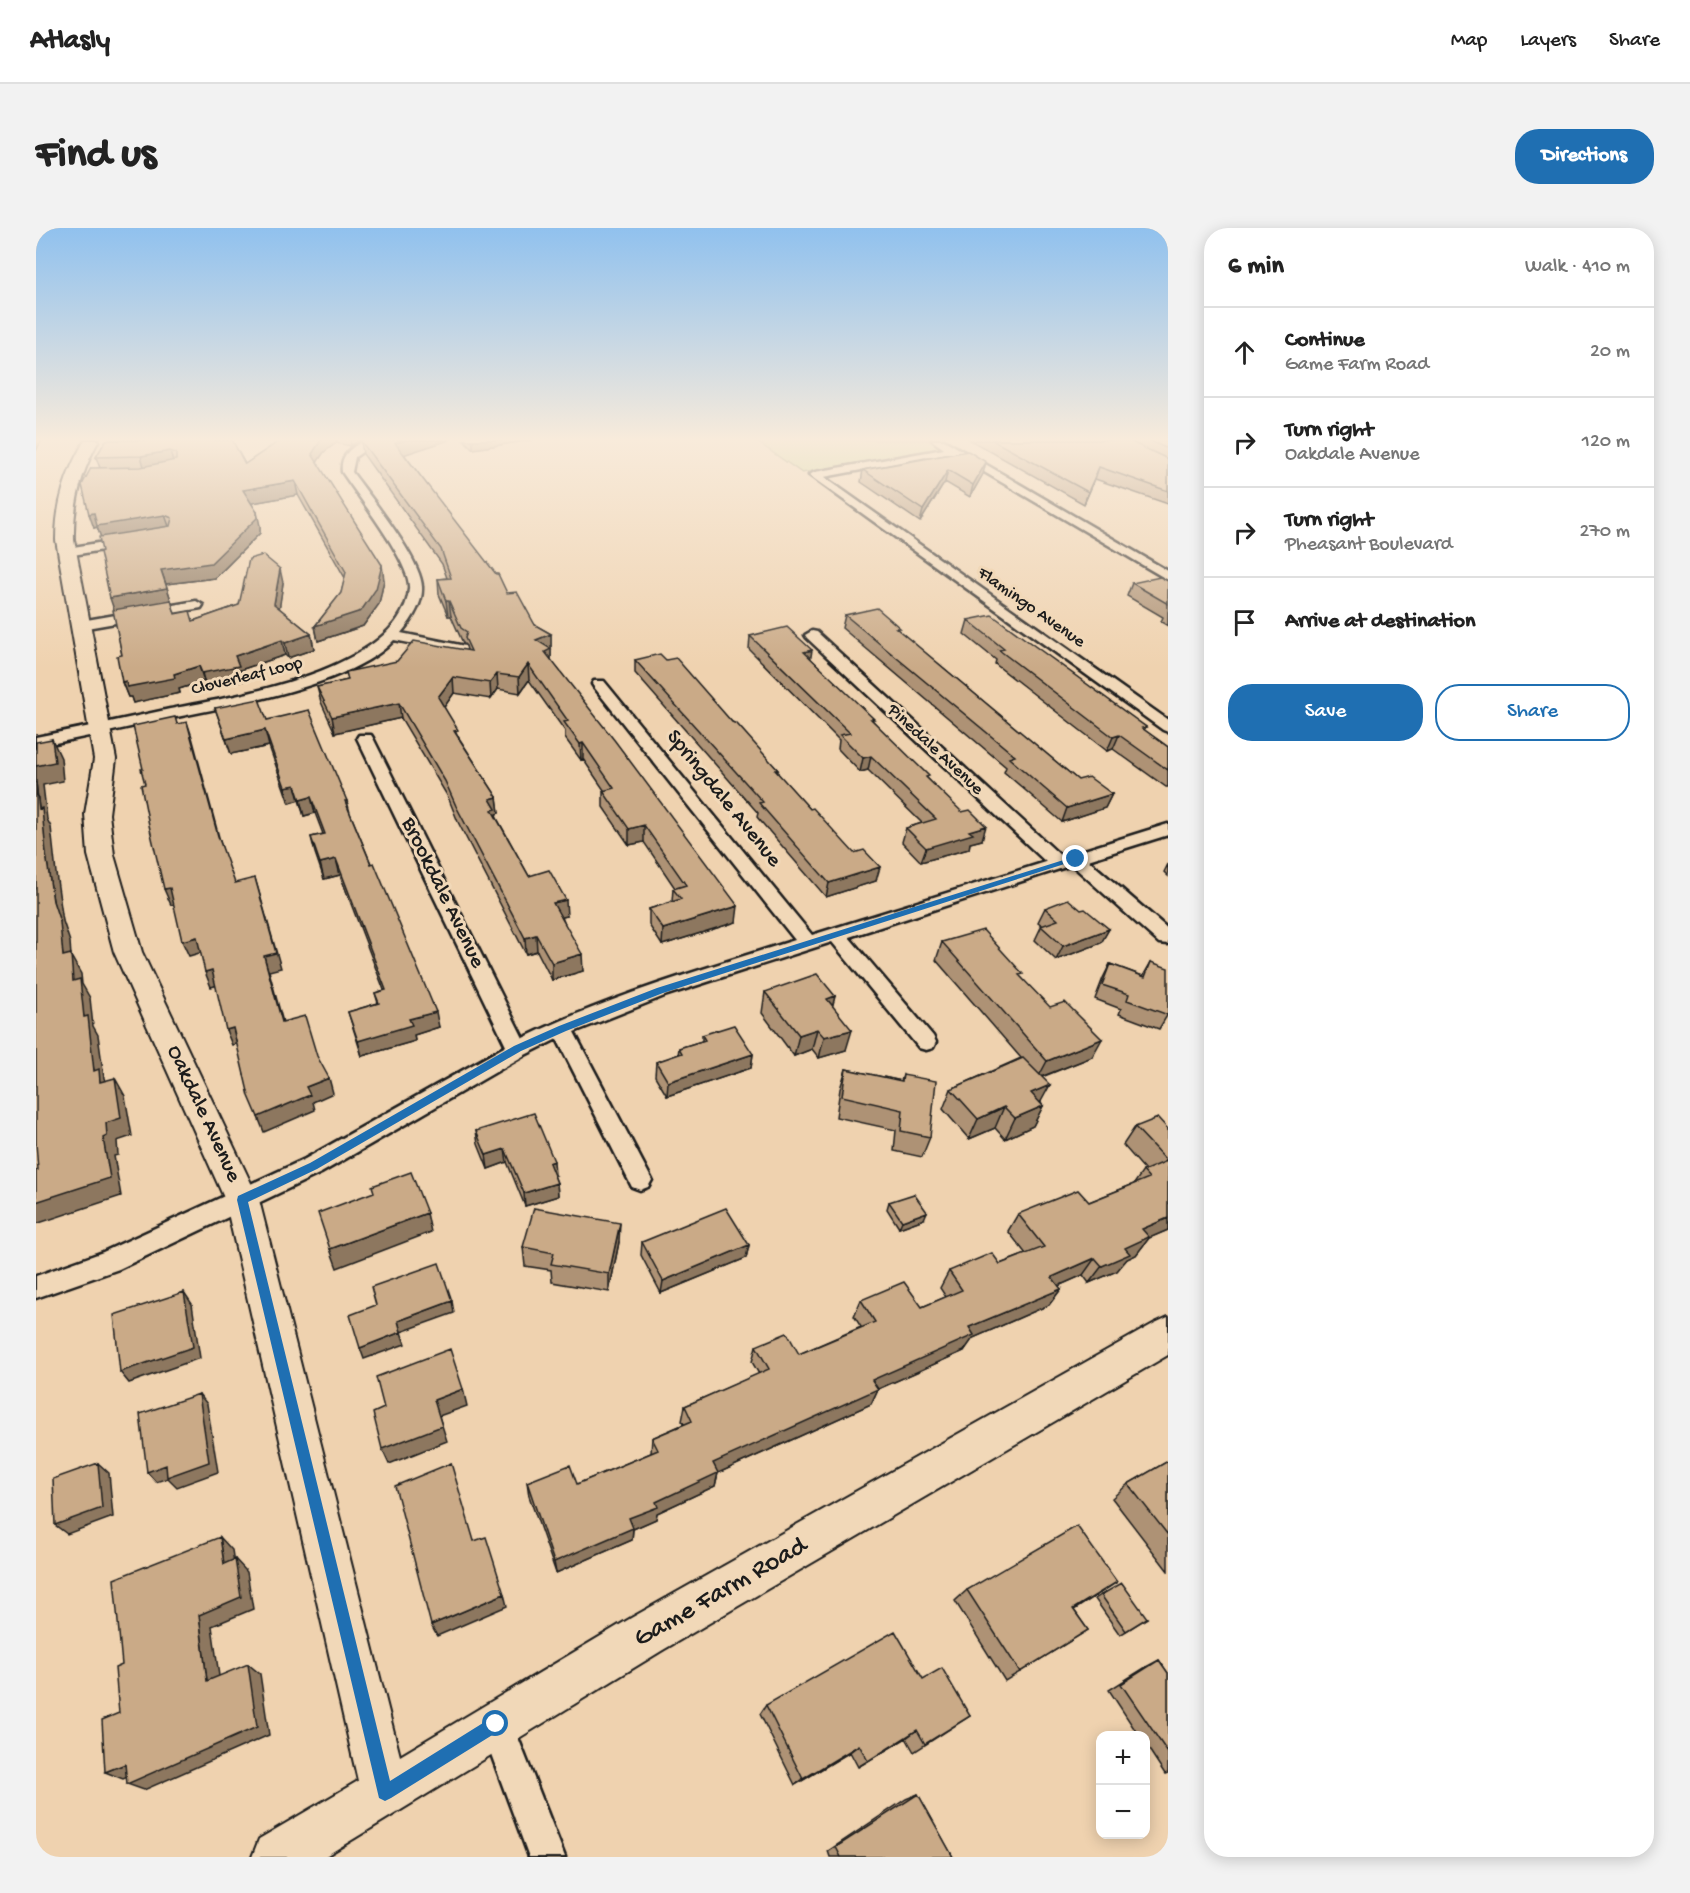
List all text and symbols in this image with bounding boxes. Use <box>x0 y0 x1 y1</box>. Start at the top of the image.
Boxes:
text: Atlasly <box>30 25 110 58</box>
text: Map <box>1451 29 1487 54</box>
text: Layers <box>1520 29 1576 54</box>
text: Share <box>1609 29 1660 54</box>
button: Directions <box>1515 129 1654 184</box>
text: Find us <box>36 132 156 181</box>
text: 6 min <box>1228 252 1284 283</box>
text: Walk · 410 m <box>1525 256 1630 279</box>
text: Continue <box>1285 328 1365 354</box>
icon: ahead <box>1228 336 1261 369</box>
text: 20 m <box>1590 341 1630 364</box>
text: Game Farm Road <box>1285 354 1429 377</box>
text: Turn right <box>1285 418 1373 444</box>
icon: right <box>1228 426 1261 459</box>
text: 120 m <box>1582 431 1630 454</box>
text: Oakdale Avenue <box>1285 444 1420 467</box>
text: Turn right <box>1285 508 1373 534</box>
icon: right <box>1228 516 1261 549</box>
text: 270 m <box>1580 521 1630 544</box>
text: Pheasant Boulevard <box>1285 534 1453 557</box>
street label: Flamingo Avenue <box>972 563 1089 653</box>
icon: arrive <box>1228 606 1261 639</box>
text: Arrive at destination <box>1285 609 1475 635</box>
street label: Cloverleaf Loop <box>189 653 305 701</box>
button: Save <box>1228 684 1423 741</box>
button: Share <box>1435 684 1630 741</box>
street label: Pinedale Avenue <box>882 699 988 800</box>
street label: Springdale Avenue <box>660 725 787 873</box>
street label: Brookdale Avenue <box>394 813 490 973</box>
route end <box>1062 845 1088 871</box>
street label: Oakdale Avenue <box>160 1041 246 1187</box>
street label: Game Farm Road <box>629 1529 815 1655</box>
route start <box>482 1710 508 1736</box>
map controls <box>1096 1731 1150 1839</box>
button: + <box>1096 1731 1150 1785</box>
button: − <box>1096 1785 1150 1839</box>

